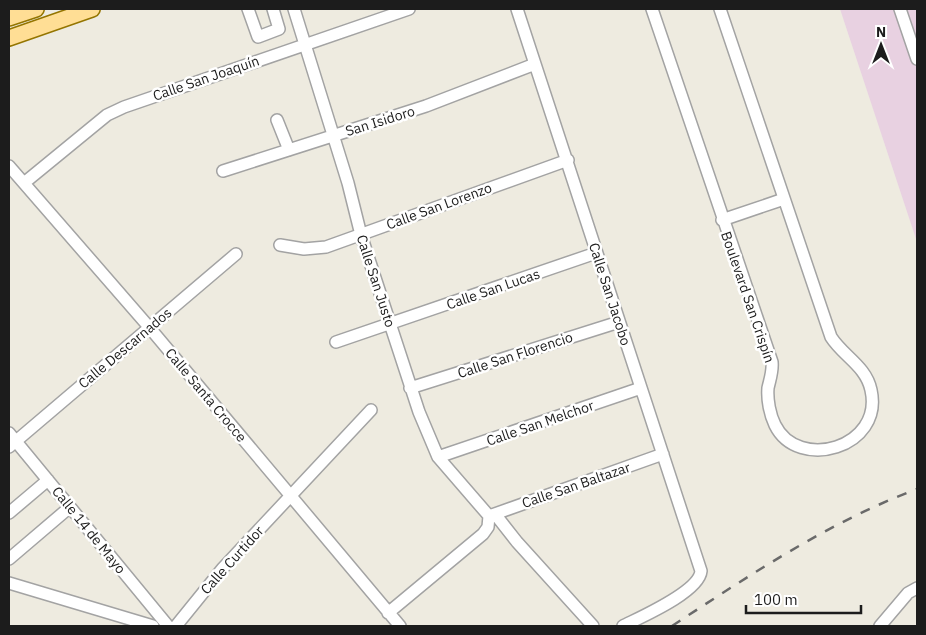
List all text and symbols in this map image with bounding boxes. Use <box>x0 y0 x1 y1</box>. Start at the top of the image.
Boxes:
north arrow <box>856 20 906 70</box>
text: N <box>876 23 886 41</box>
street label: Calle San Joaquín <box>150 51 262 105</box>
street label: San Isidoro <box>343 102 417 140</box>
street label: Calle San Lorenzo <box>384 178 494 233</box>
street label: Boulevard San Crispín <box>717 229 779 365</box>
street label: Calle San Justo <box>353 233 399 330</box>
street label: Calle San Jacobo <box>585 240 635 348</box>
street label: Calle San Lucas <box>444 265 542 313</box>
street label: Calle Descarnados <box>75 304 176 392</box>
street label: Calle San Florencio <box>455 328 575 382</box>
street label: Calle Santa Crocce <box>161 344 251 446</box>
street label: Calle San Melchor <box>484 396 596 450</box>
street label: Calle San Baltazar <box>519 458 633 512</box>
street label: Calle 14 de Mayo <box>48 483 130 578</box>
street label: Calle Curtidor <box>197 522 267 598</box>
scale bar <box>746 582 861 614</box>
text: 100 m <box>754 590 798 609</box>

